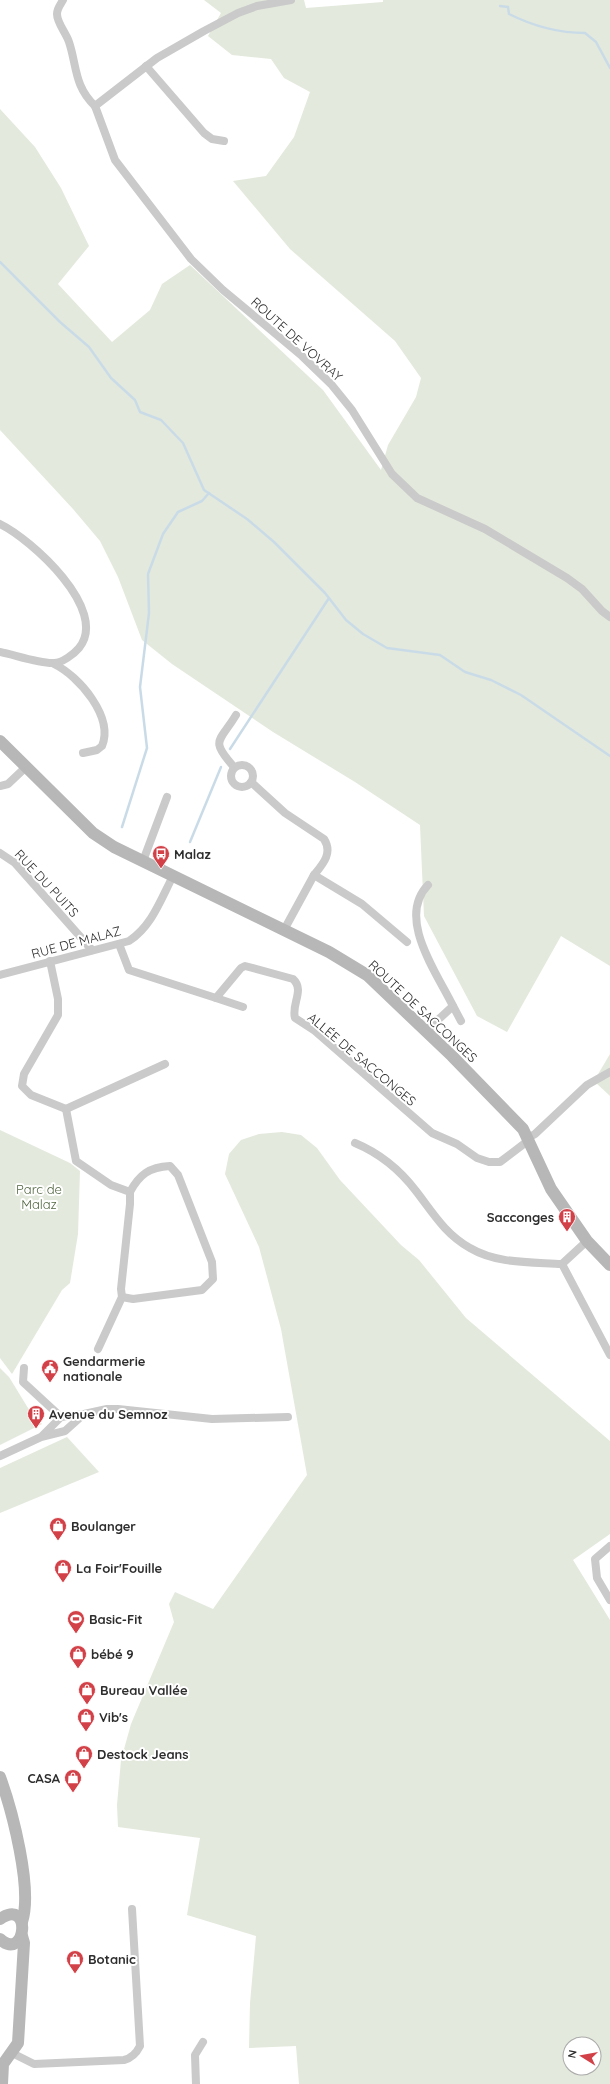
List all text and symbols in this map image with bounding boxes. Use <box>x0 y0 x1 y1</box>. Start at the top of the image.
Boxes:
street label: ROUTE DE VOVRAY <box>248 294 347 385</box>
bus stop icon: Malaz <box>151 844 171 869</box>
street label: RUE DU PUITS <box>12 846 82 920</box>
place label: Malaz <box>174 846 211 862</box>
street label: RUE DE MALAZ <box>29 922 123 962</box>
street label: ROUTE DE SACCONGES <box>365 957 481 1065</box>
street label: ALLÉE DE SACCONGES <box>305 1009 419 1109</box>
park label: Parc de Malaz <box>16 1181 62 1212</box>
building icon: Sacconges <box>557 1207 577 1232</box>
place label: Sacconges <box>487 1209 554 1225</box>
place label: Gendarmerie nationale <box>63 1353 146 1384</box>
public building icon: Gendarmerie nationale <box>40 1358 60 1383</box>
building icon: Avenue du Semnoz <box>26 1404 46 1429</box>
place label: Avenue du Semnoz <box>49 1406 168 1422</box>
shop icon: Boulanger <box>48 1516 68 1541</box>
place label: Boulanger <box>71 1518 136 1534</box>
shop icon: La Foir'Fouille <box>53 1558 73 1583</box>
place label: La Foir'Fouille <box>76 1560 163 1576</box>
sports icon: Basic-Fit <box>66 1609 86 1634</box>
place label: Basic-Fit <box>89 1611 143 1627</box>
shop icon: bébé 9 <box>68 1644 88 1669</box>
place label: bébé 9 <box>91 1646 134 1662</box>
shop icon: Bureau Vallée <box>77 1680 97 1705</box>
place label: Bureau Vallée <box>100 1682 188 1698</box>
shop icon: Vib's <box>76 1707 96 1732</box>
place label: Vib's <box>99 1709 128 1725</box>
shop icon: Destock Jeans <box>74 1744 94 1769</box>
place label: Destock Jeans <box>97 1746 189 1762</box>
shop icon: CASA <box>63 1768 83 1793</box>
place label: CASA <box>27 1770 61 1786</box>
shop icon: Botanic <box>65 1949 85 1974</box>
place label: Botanic <box>88 1951 136 1967</box>
north arrow <box>562 2036 602 2076</box>
text: N <box>565 2049 580 2059</box>

